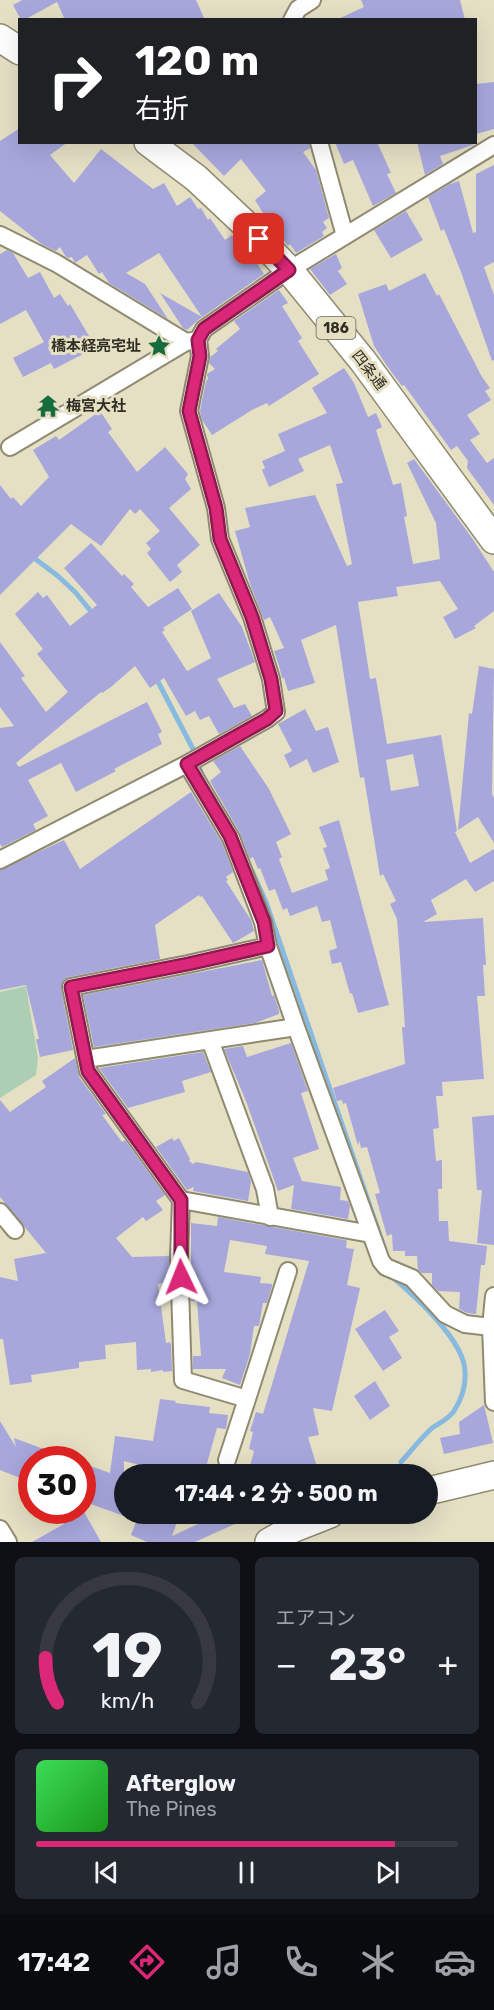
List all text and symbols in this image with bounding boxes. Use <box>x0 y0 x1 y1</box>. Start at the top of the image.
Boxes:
text: 120 m <box>135 36 259 86</box>
icon: right <box>36 42 114 120</box>
text: 右折 <box>135 93 189 125</box>
pin <box>233 213 284 264</box>
icon: arrive <box>242 222 275 255</box>
road number: 186 <box>316 317 356 339</box>
place icon: 橋本経亮宅址 <box>146 333 172 359</box>
place label: 橋本経亮宅址 <box>51 337 141 355</box>
street label: 四条通 <box>348 347 390 393</box>
temple icon: 梅宮大社 <box>35 393 61 419</box>
place label: 梅宮大社 <box>66 397 126 415</box>
position arrow <box>149 1245 213 1309</box>
speed limit sign: 30 <box>18 1446 96 1524</box>
text: 17:44 · 2 分 · 500 m <box>174 1480 378 1507</box>
text: エアコン <box>276 1606 356 1630</box>
text: 19 <box>92 1619 163 1693</box>
text: 23° <box>328 1638 406 1691</box>
text: − <box>276 1645 297 1684</box>
text: + <box>437 1645 458 1684</box>
text: km/h <box>100 1688 154 1713</box>
text: Afterglow <box>126 1770 236 1797</box>
text: The Pines <box>126 1797 217 1821</box>
icon: previous <box>90 1856 123 1889</box>
icon: pause <box>230 1856 263 1889</box>
icon: next <box>371 1856 404 1889</box>
icon: directions <box>126 1941 168 1983</box>
icon: music <box>203 1941 245 1983</box>
icon: phone <box>280 1941 322 1983</box>
icon: climate <box>357 1941 399 1983</box>
icon: car <box>434 1941 476 1983</box>
text: 17:42 <box>18 1946 90 1978</box>

